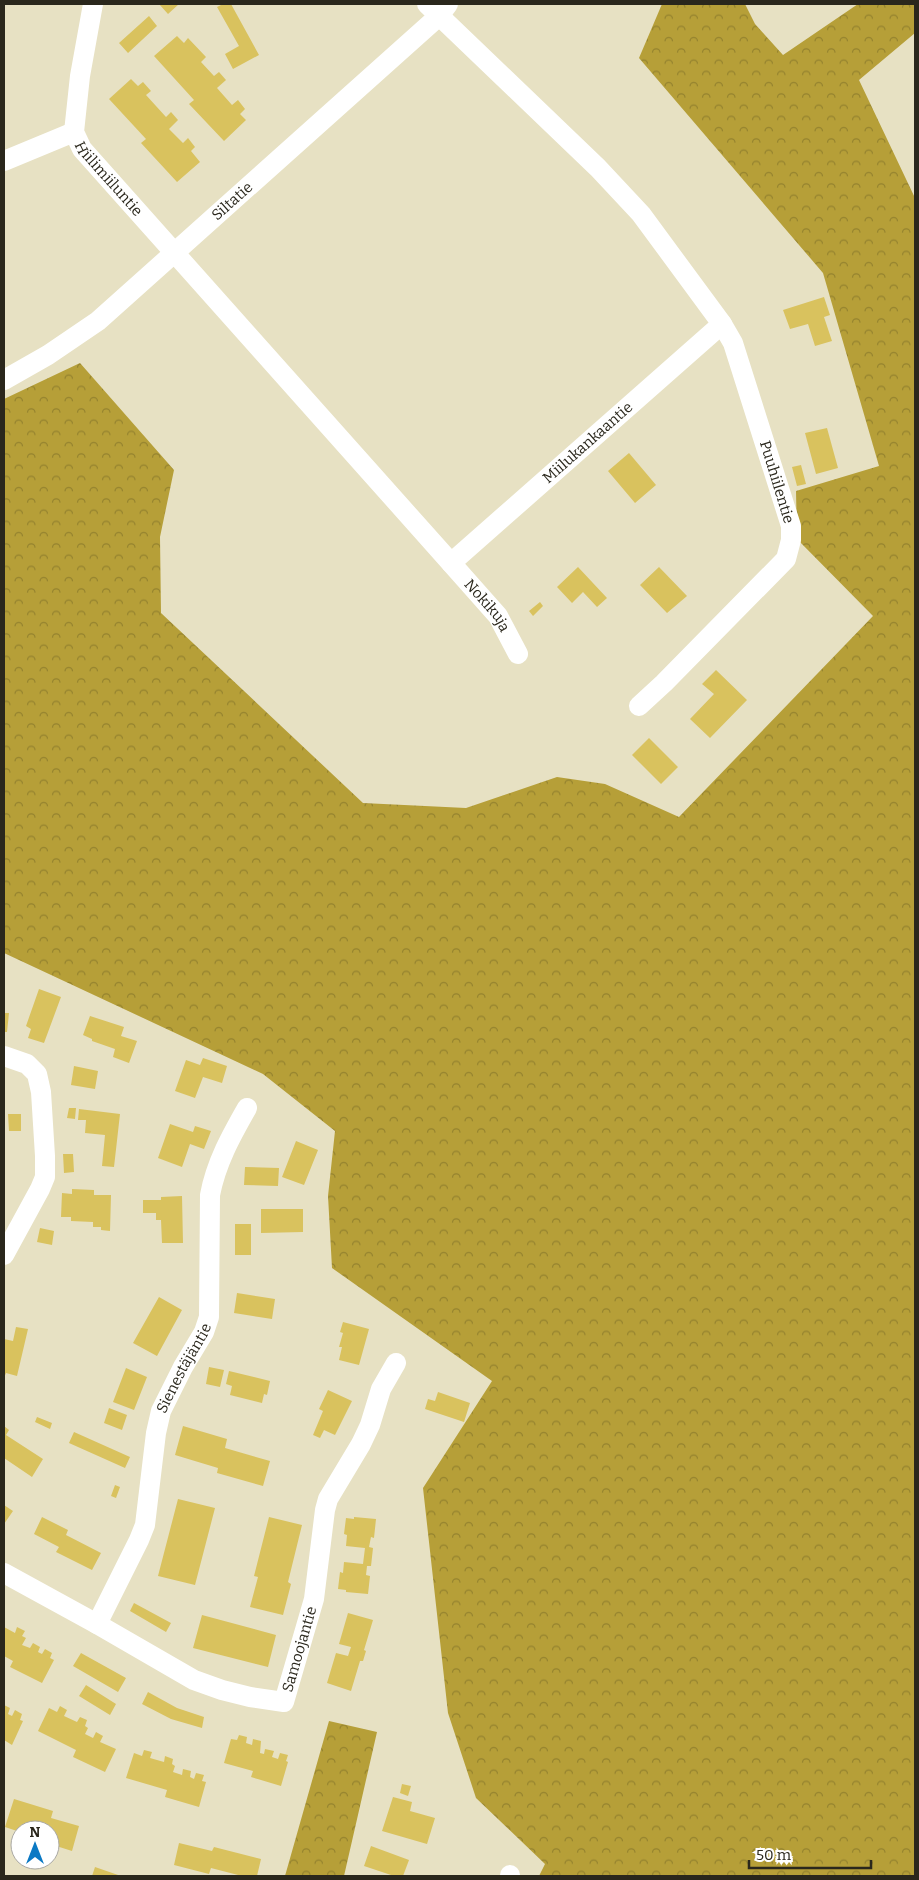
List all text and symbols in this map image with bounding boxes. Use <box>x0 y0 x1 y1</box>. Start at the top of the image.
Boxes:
street label: Hiilimiiluntie <box>71 138 147 220</box>
street label: Siltatie <box>208 178 256 224</box>
street label: Miilukankaantie <box>539 398 636 487</box>
street label: Puuhiilentie <box>756 438 798 526</box>
street label: Nokikuja <box>461 575 514 635</box>
street label: Sienestäjäntie <box>152 1321 215 1416</box>
street label: Samoojantie <box>278 1604 320 1694</box>
north arrow <box>10 1820 60 1870</box>
text: N <box>30 1824 41 1841</box>
scale bar <box>749 1838 872 1870</box>
text: 50 m <box>756 1846 792 1864</box>

